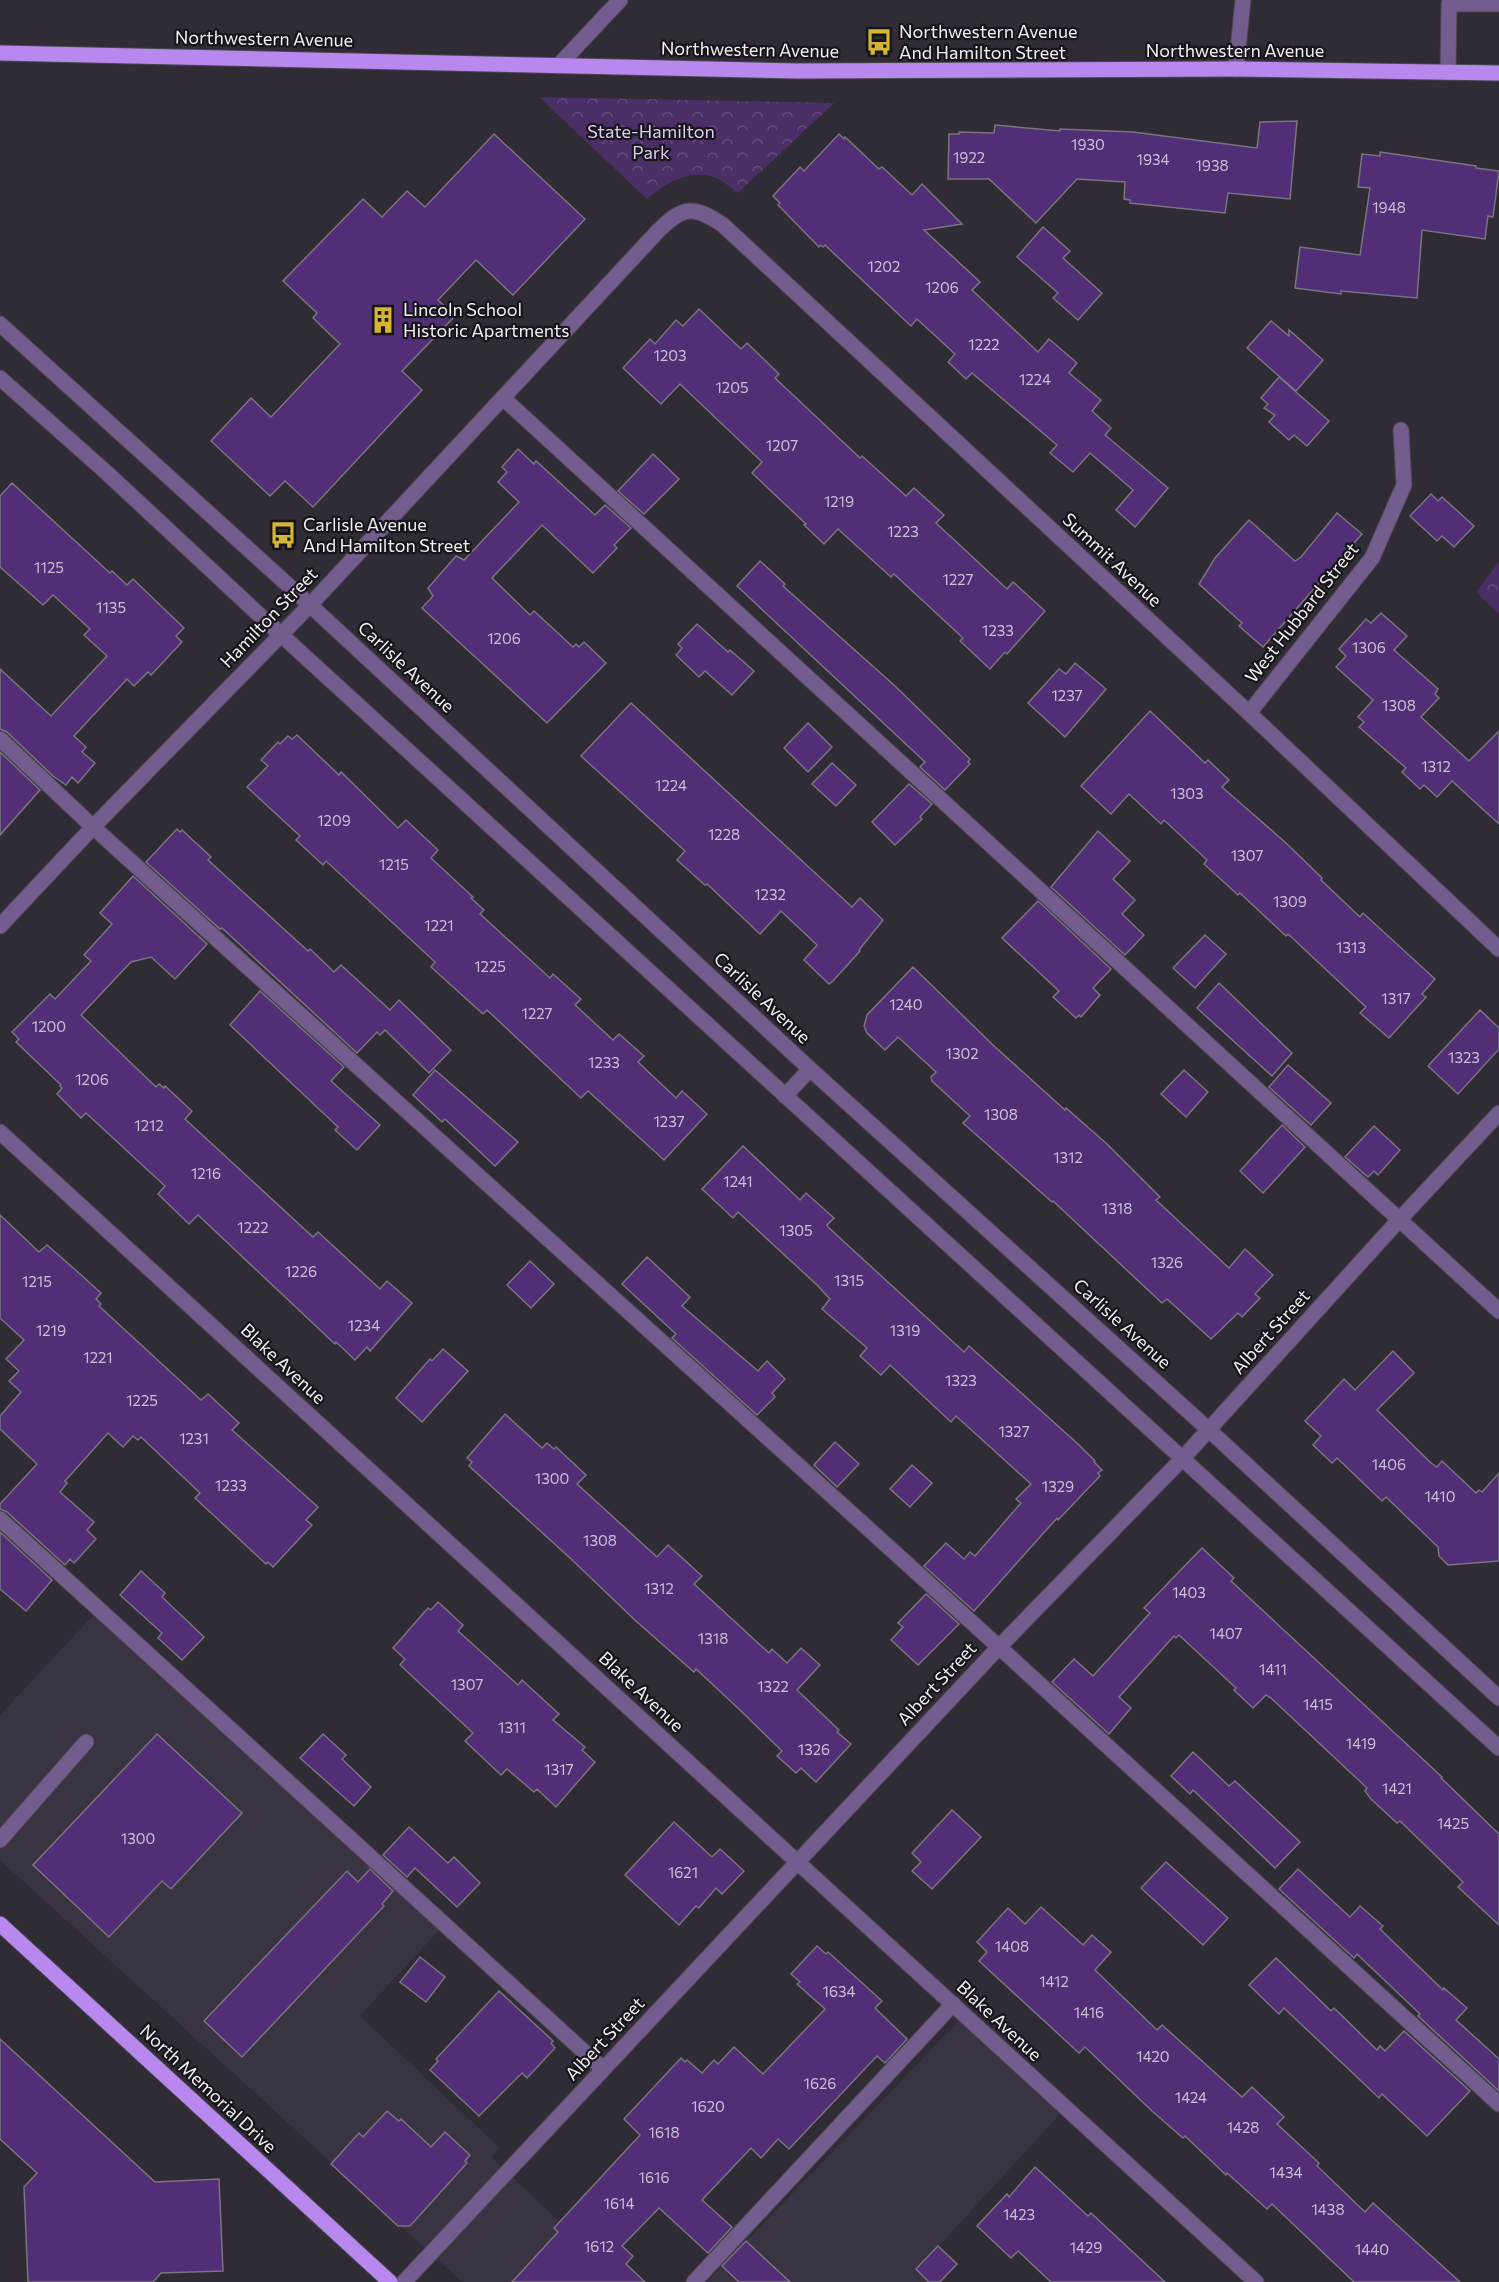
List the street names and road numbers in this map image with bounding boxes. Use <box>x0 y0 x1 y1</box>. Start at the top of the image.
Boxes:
street label: Northwestern Avenue <box>175 25 353 51</box>
street label: Northwestern Avenue <box>661 36 839 62</box>
street label: Northwestern Avenue <box>1146 39 1324 61</box>
street label: Summit Avenue <box>1059 508 1167 611</box>
street label: West Hubbard Street <box>1240 538 1363 687</box>
street label: Hamilton Street <box>215 563 322 672</box>
street label: Carlisle Avenue <box>354 616 459 717</box>
street label: Carlisle Avenue <box>710 947 815 1048</box>
street label: Carlisle Avenue <box>1069 1274 1176 1373</box>
street label: Albert Street <box>1227 1285 1314 1378</box>
street label: Blake Avenue <box>237 1318 331 1408</box>
street label: Albert Street <box>892 1637 980 1730</box>
street label: Blake Avenue <box>595 1646 689 1736</box>
street label: Blake Avenue <box>953 1975 1047 2065</box>
street label: Albert Street <box>560 1992 648 2085</box>
street label: North Memorial Drive <box>136 2019 281 2157</box>

